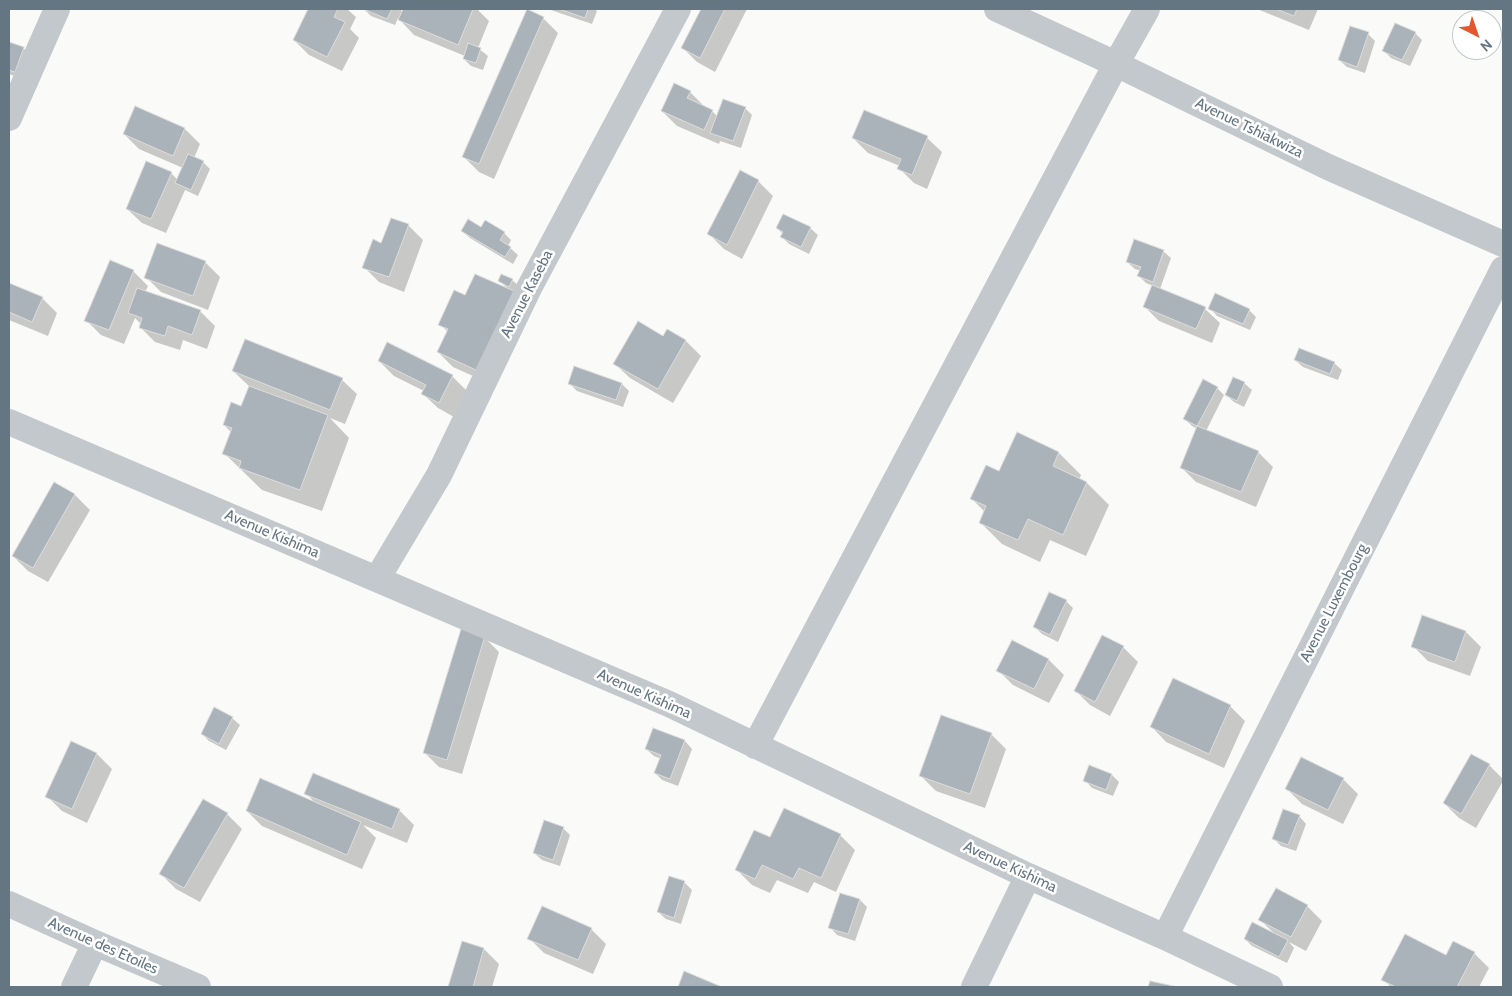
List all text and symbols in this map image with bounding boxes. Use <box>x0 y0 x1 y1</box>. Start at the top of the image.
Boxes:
north arrow <box>1452 10 1502 60</box>
text: N <box>1477 36 1496 56</box>
street label: Avenue Tshiakwiza <box>1192 94 1306 162</box>
street label: Avenue Kaseba <box>497 247 557 341</box>
street label: Avenue Kishima <box>222 506 322 562</box>
street label: Avenue Luxembourg <box>1296 541 1372 665</box>
street label: Avenue Kishima <box>594 665 694 723</box>
street label: Avenue Kishima <box>960 838 1060 896</box>
street label: Avenue des Etoiles <box>45 914 161 978</box>

